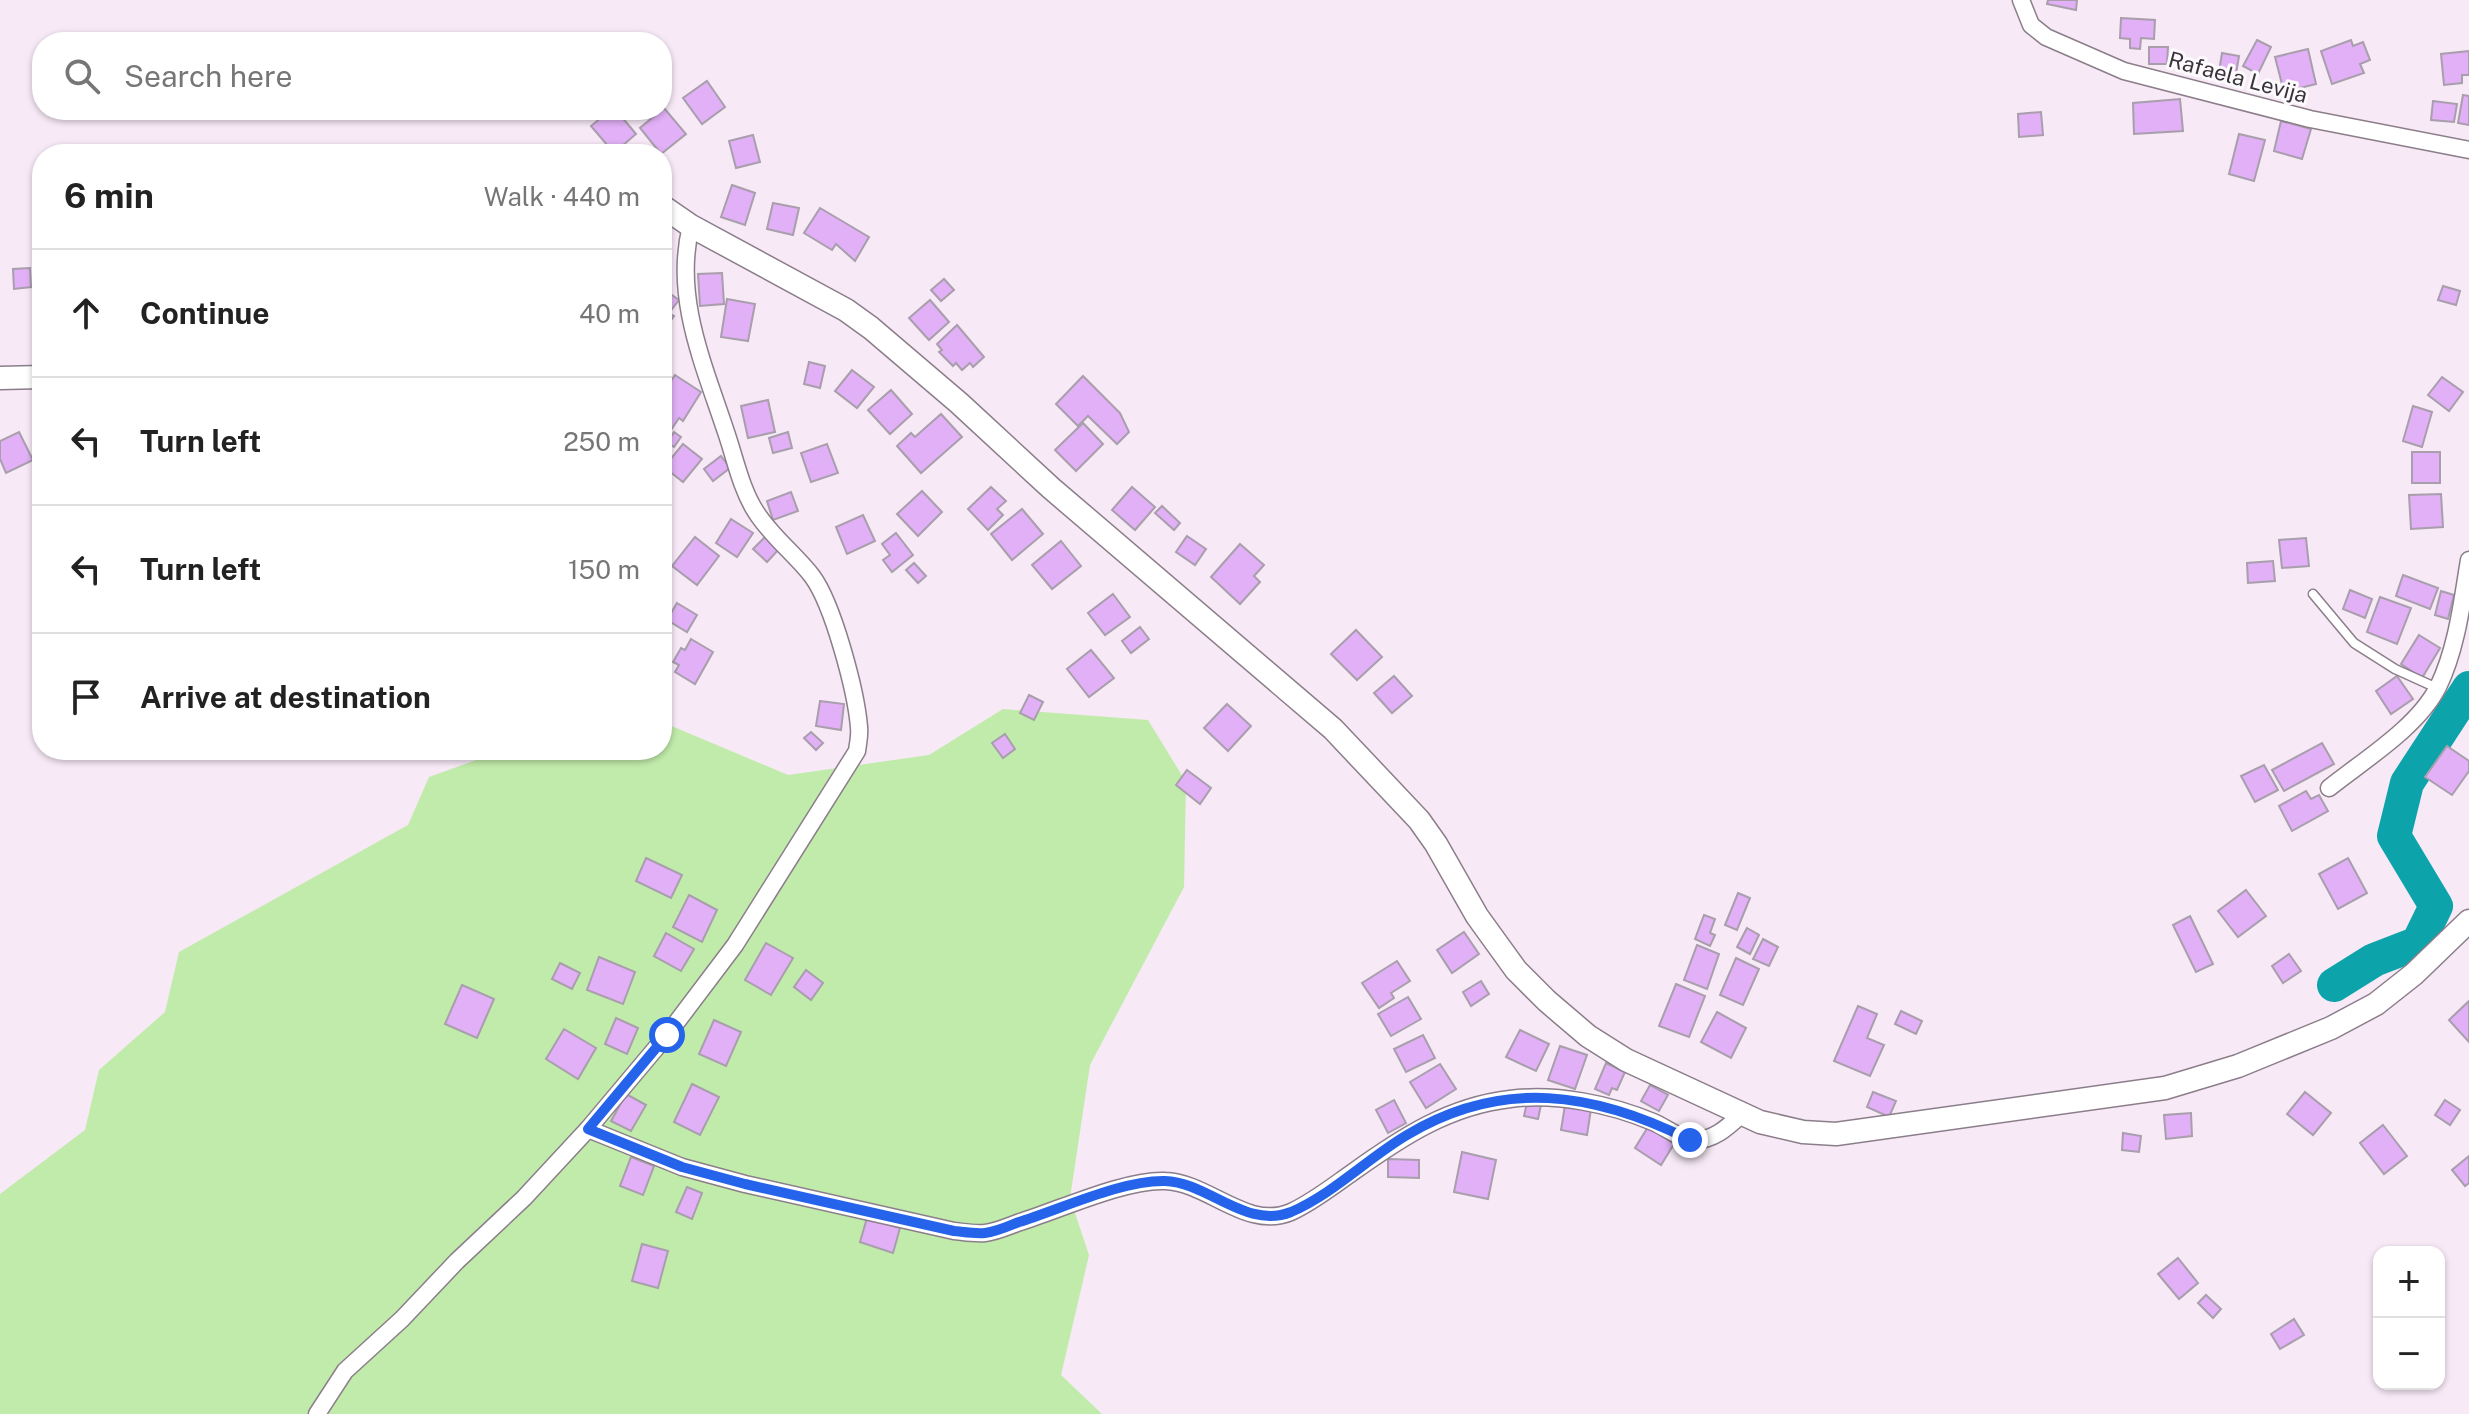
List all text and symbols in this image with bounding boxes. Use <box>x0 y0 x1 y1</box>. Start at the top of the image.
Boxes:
search box <box>32 32 672 120</box>
street label: Rafaela Levija <box>2166 46 2310 108</box>
icon: search <box>60 54 104 98</box>
text: Search here <box>124 58 292 94</box>
text: 6 min <box>64 176 154 216</box>
text: Walk · 440 m <box>484 181 640 212</box>
icon: ahead <box>64 291 108 335</box>
text: Continue <box>140 295 270 331</box>
text: 40 m <box>579 298 640 329</box>
icon: left <box>64 419 108 463</box>
text: Turn left <box>140 423 261 459</box>
text: 250 m <box>563 426 640 457</box>
icon: left <box>64 547 108 591</box>
text: Turn left <box>140 551 261 587</box>
text: 150 m <box>568 554 640 585</box>
icon: arrive <box>64 675 108 719</box>
text: Arrive at destination <box>140 679 431 715</box>
route start <box>649 1017 685 1053</box>
route end <box>1672 1122 1708 1158</box>
map controls <box>2373 1246 2445 1390</box>
button: + <box>2373 1246 2445 1318</box>
button: − <box>2373 1318 2445 1390</box>

